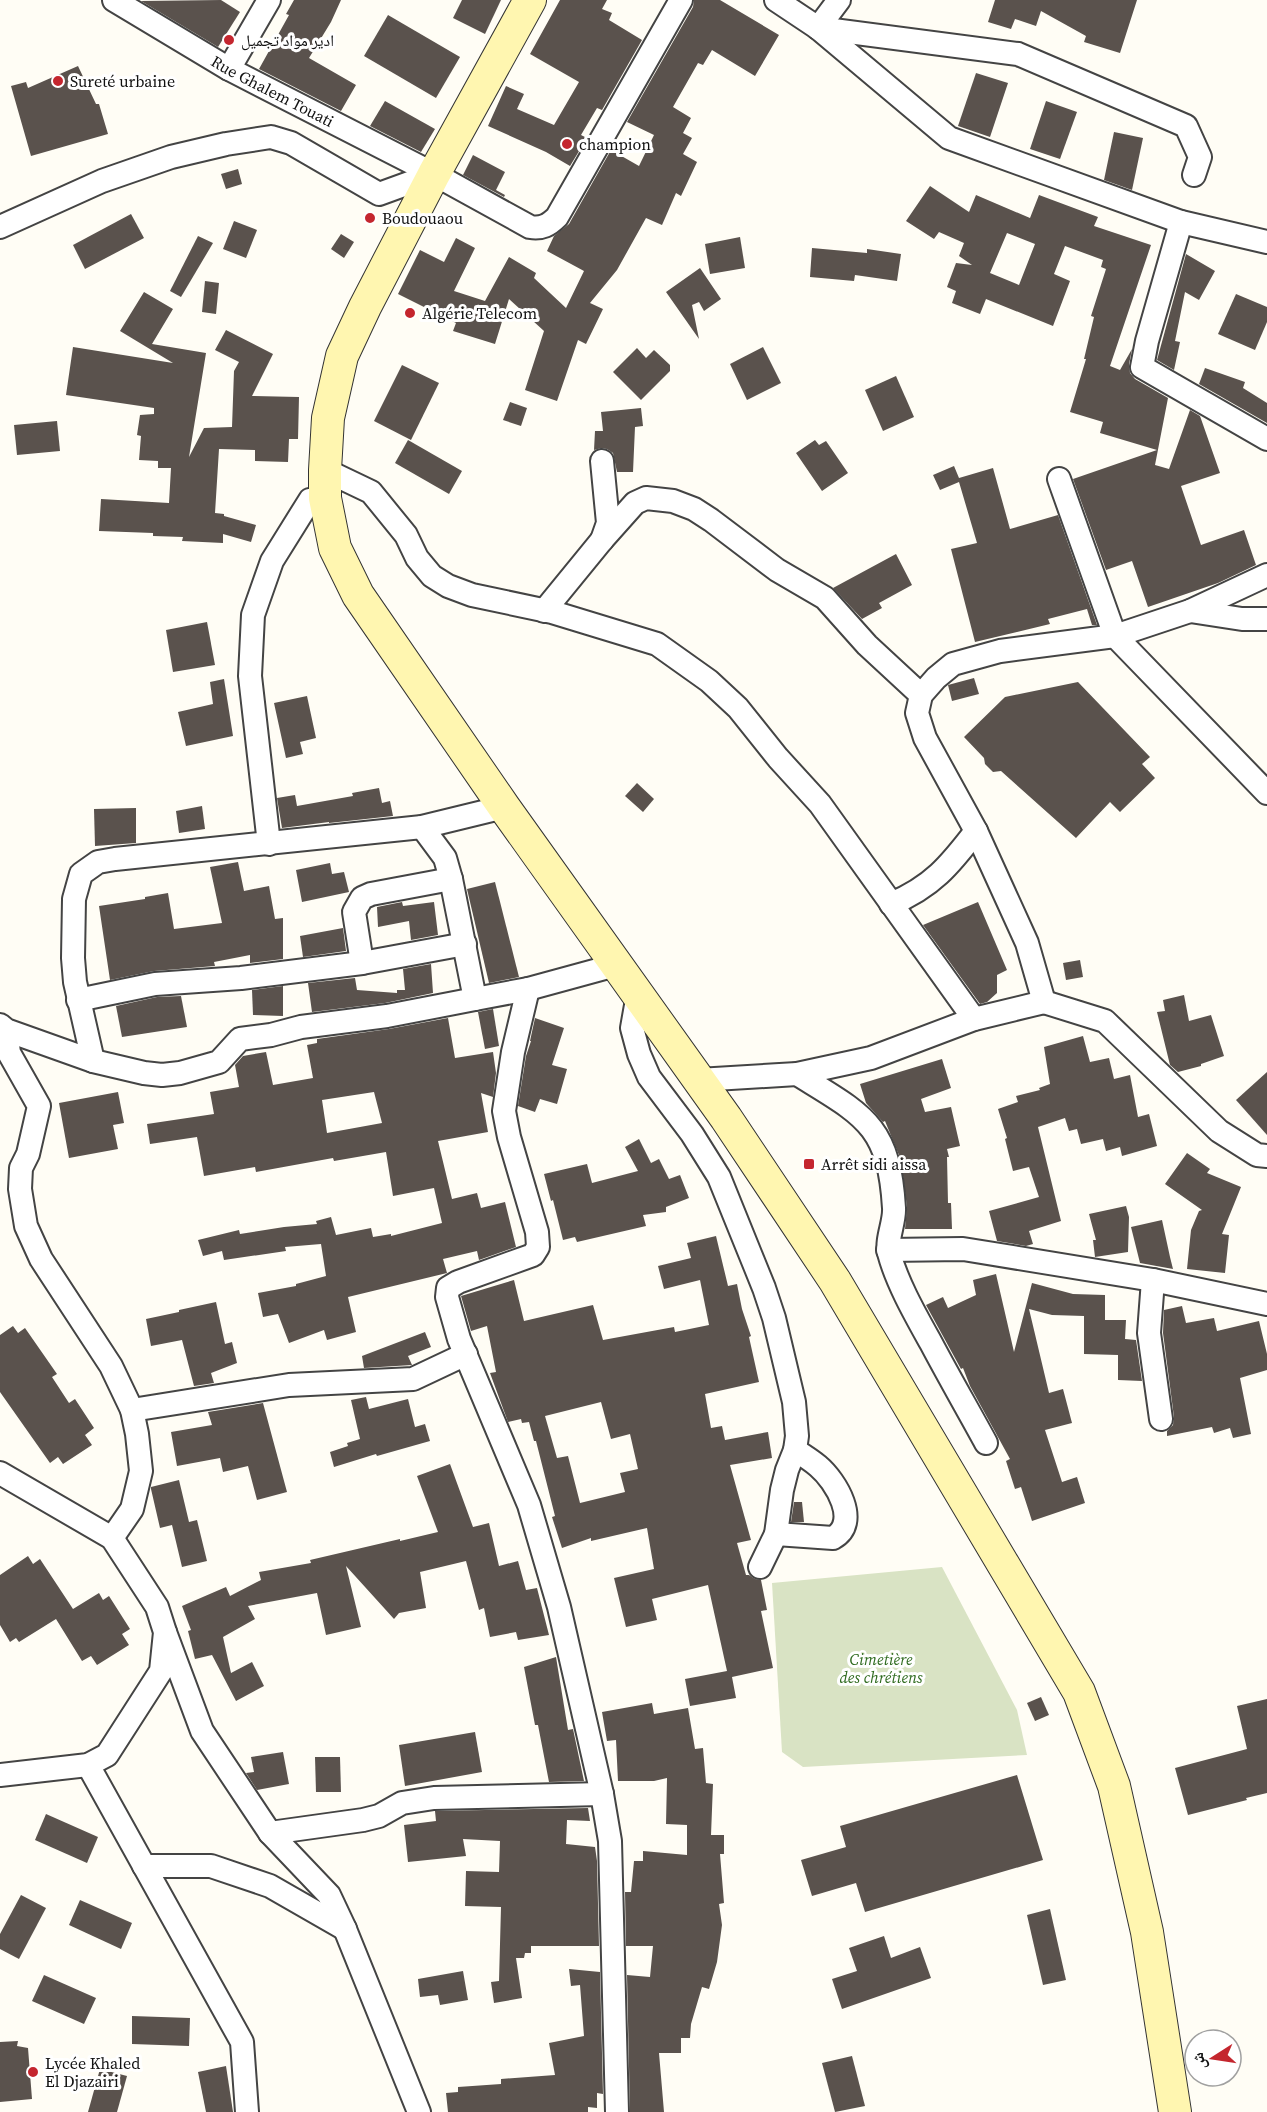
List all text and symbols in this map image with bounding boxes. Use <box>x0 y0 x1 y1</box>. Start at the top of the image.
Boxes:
place label: ادير مواد تجميل <box>241 29 334 51</box>
marker: ادير مواد تجميل <box>222 33 236 47</box>
street label: Rue Ghalem Touati <box>207 50 338 132</box>
place label: Sureté urbaine <box>70 70 175 92</box>
marker: Sureté urbaine <box>51 74 65 88</box>
place label: champion <box>579 133 651 155</box>
marker: champion <box>560 137 574 151</box>
place label: Boudouaou <box>382 207 463 229</box>
marker: Boudouaou <box>363 211 377 225</box>
place label: Algérie Telecom <box>422 302 537 324</box>
marker: Algérie Telecom <box>403 306 417 320</box>
place label: Arrêt sidi aissa <box>821 1153 927 1175</box>
marker: Arrêt sidi aissa <box>802 1157 816 1171</box>
park label: Cimetière des chrétiens <box>839 1648 923 1688</box>
north arrow <box>1183 2028 1243 2088</box>
text: ش <box>1186 2051 1211 2072</box>
place label: Lycée Khaled El Djazairi <box>45 2052 140 2092</box>
marker: Lycée Khaled El Djazairi <box>26 2065 40 2079</box>

